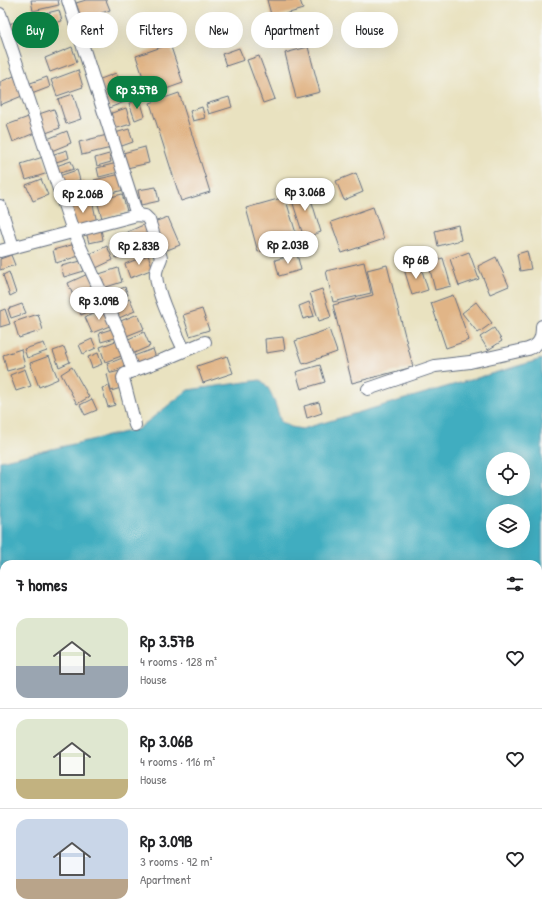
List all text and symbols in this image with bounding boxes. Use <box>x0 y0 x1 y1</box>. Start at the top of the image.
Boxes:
chip: Buy <box>12 12 59 48</box>
chip: Rent <box>67 12 118 48</box>
chip: Filters <box>126 12 187 48</box>
chip: New <box>195 12 243 48</box>
chip: Apartment <box>251 12 333 48</box>
chip: House <box>341 12 398 48</box>
pin: Rp 3.57B <box>96 76 178 110</box>
text: Rp 3.57B <box>116 80 158 98</box>
pin: Rp 3.06B <box>264 178 346 212</box>
pin: Rp 2.06B <box>42 180 124 214</box>
text: Rp 3.06B <box>285 182 325 200</box>
text: Rp 2.06B <box>63 184 103 202</box>
pin: Rp 2.03B <box>247 231 329 265</box>
pin: Rp 2.83B <box>98 232 180 266</box>
text: Rp 2.03B <box>267 235 309 253</box>
text: Rp 2.83B <box>118 236 160 254</box>
pin: Rp 6B <box>388 246 444 280</box>
text: Rp 6B <box>403 250 429 268</box>
pin: Rp 3.09B <box>58 287 140 321</box>
text: Rp 3.09B <box>79 291 119 309</box>
map controls <box>486 452 530 548</box>
button: locate <box>486 452 530 496</box>
button: layers <box>486 504 530 548</box>
text: 7 homes <box>16 573 67 596</box>
icon: filters <box>504 573 526 595</box>
text: Rp 3.57B <box>140 629 194 652</box>
icon: home <box>48 634 96 682</box>
icon: heart <box>504 647 526 669</box>
text: 4 rooms · 128 m² <box>140 652 217 670</box>
text: House <box>140 670 167 688</box>
text: Rp 3.06B <box>140 729 193 752</box>
icon: home <box>48 735 96 783</box>
icon: heart <box>504 748 526 770</box>
text: 4 rooms · 116 m² <box>140 752 215 770</box>
text: House <box>140 770 167 788</box>
text: Rp 3.09B <box>140 829 193 852</box>
icon: home <box>48 835 96 883</box>
icon: heart <box>504 848 526 870</box>
text: 3 rooms · 92 m² <box>140 852 212 870</box>
text: Apartment <box>140 870 191 888</box>

